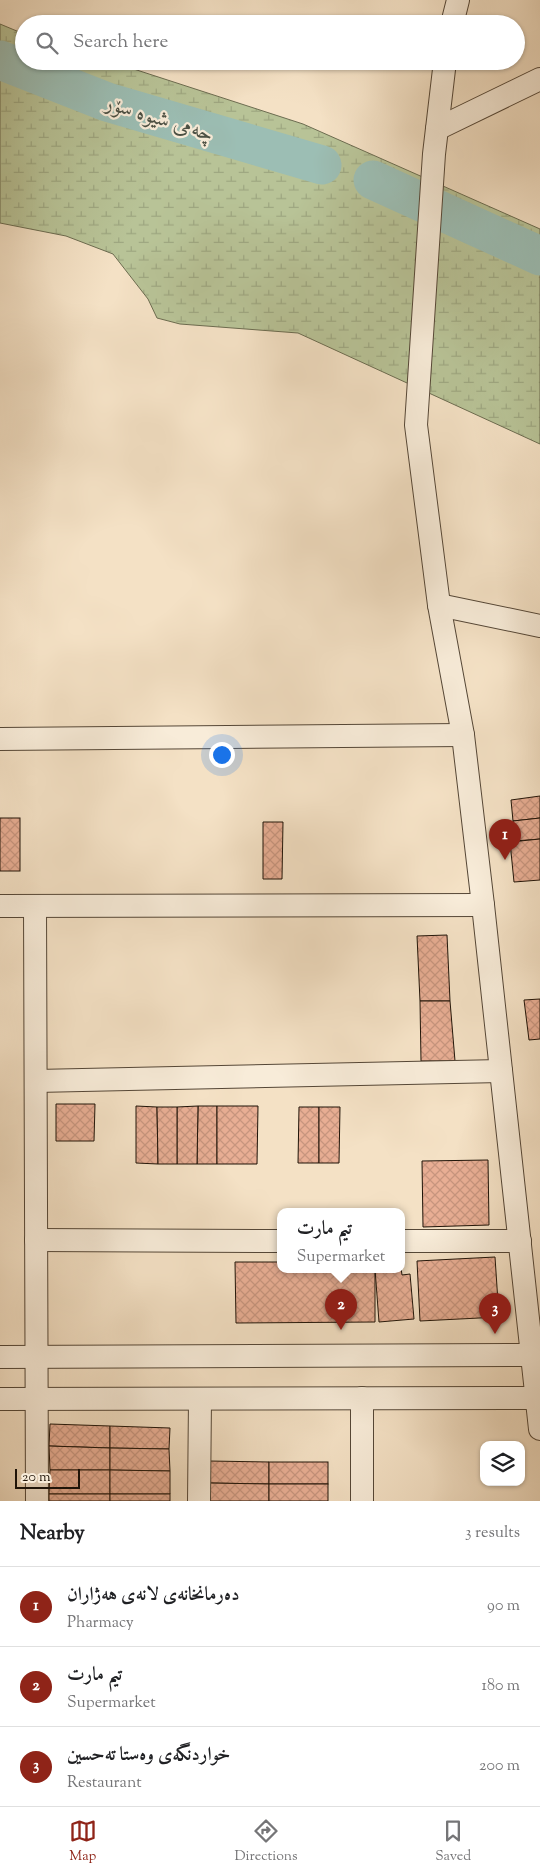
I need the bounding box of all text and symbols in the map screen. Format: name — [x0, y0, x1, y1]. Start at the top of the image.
search box — [15, 15, 525, 70]
icon: search — [33, 29, 61, 57]
text: Search here — [73, 29, 168, 56]
water label: چەمی شیوە سۆر — [99, 88, 218, 152]
your location — [209, 742, 235, 768]
pin: 1 — [489, 819, 521, 860]
popup — [277, 1208, 405, 1273]
text: تیم مارت — [297, 1216, 352, 1243]
text: Supermarket — [297, 1246, 385, 1269]
pin: 2 — [325, 1289, 357, 1330]
pin: 3 — [479, 1293, 511, 1334]
map controls — [480, 1441, 525, 1486]
button: layers — [480, 1441, 525, 1486]
scale bar — [15, 1466, 80, 1489]
text: 20 m — [22, 1468, 51, 1488]
text: Nearby — [20, 1519, 85, 1549]
text: 3 results — [465, 1522, 520, 1545]
text: دەرمانخانەی لانەی هەژاران — [67, 1582, 239, 1609]
text: 1 — [33, 1595, 39, 1618]
text: 90 m — [487, 1595, 520, 1618]
text: Pharmacy — [67, 1612, 134, 1635]
text: تیم مارت — [67, 1662, 122, 1689]
text: 2 — [32, 1675, 40, 1698]
text: 180 m — [481, 1675, 520, 1698]
text: Supermarket — [67, 1692, 156, 1715]
text: خواردنگەی وەستا تەحسین — [67, 1742, 231, 1769]
text: 3 — [33, 1755, 39, 1778]
text: 200 m — [479, 1755, 520, 1778]
text: Restaurant — [67, 1772, 142, 1795]
tab: Map — [69, 1817, 97, 1867]
tab: Directions — [234, 1817, 298, 1867]
tab: Saved — [435, 1817, 471, 1867]

